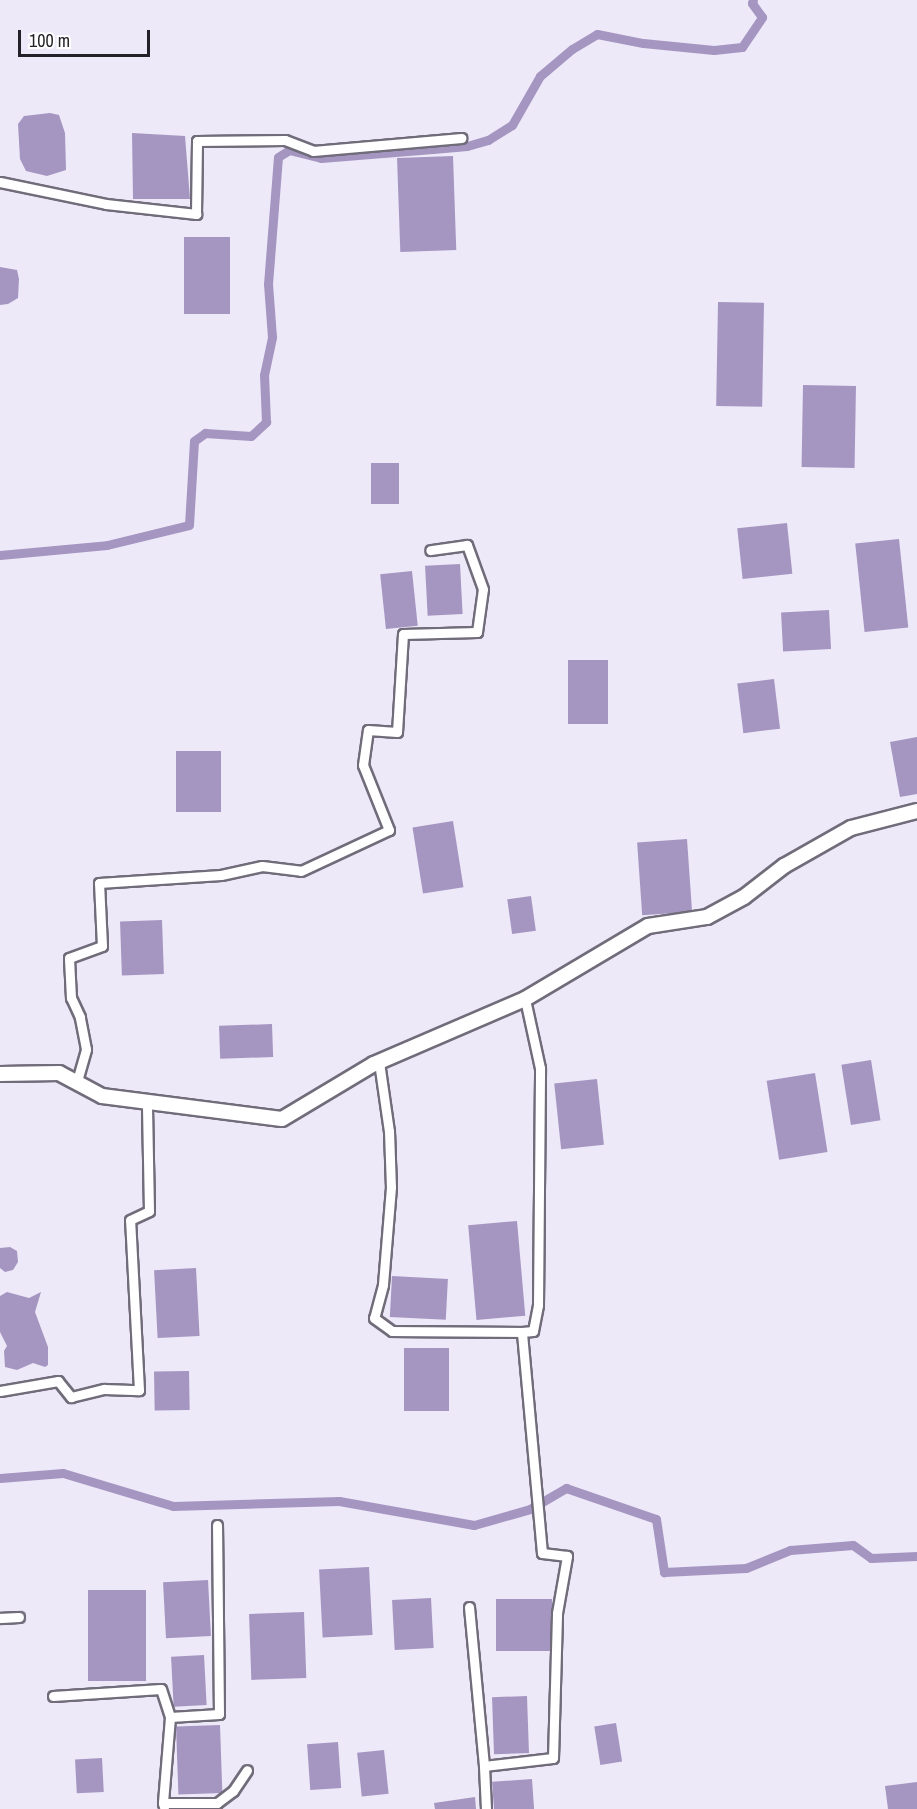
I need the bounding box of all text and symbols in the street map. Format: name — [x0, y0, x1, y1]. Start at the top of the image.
scale bar — [21, 18, 153, 56]
text: 100 m — [29, 28, 70, 53]

